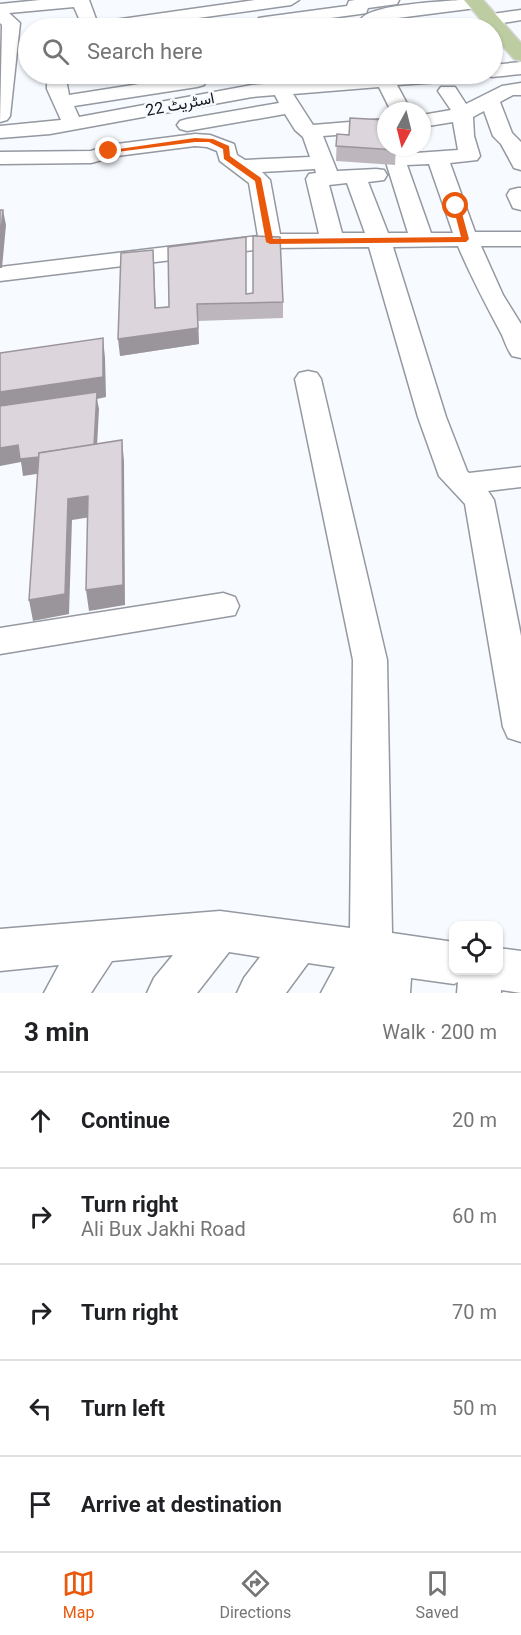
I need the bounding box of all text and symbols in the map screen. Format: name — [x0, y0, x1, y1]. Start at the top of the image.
search box — [18, 18, 503, 84]
icon: search — [39, 35, 72, 68]
text: Search here — [87, 39, 203, 64]
street label: اسٹریٹ 22 — [144, 88, 216, 121]
north arrow — [377, 102, 431, 156]
route end — [95, 137, 121, 163]
route start — [442, 192, 468, 218]
map controls — [449, 921, 503, 975]
button: locate — [449, 921, 503, 975]
text: 3 min — [24, 1017, 89, 1047]
text: Walk · 200 m — [382, 1020, 497, 1044]
icon: ahead — [24, 1104, 57, 1137]
text: Continue — [81, 1108, 170, 1133]
text: 20 m — [452, 1108, 497, 1132]
text: Turn right — [81, 1192, 178, 1217]
icon: right — [24, 1200, 57, 1233]
text: 60 m — [452, 1204, 497, 1228]
text: Ali Bux Jakhi Road — [81, 1217, 246, 1241]
icon: right — [24, 1296, 57, 1329]
text: Turn right — [81, 1300, 178, 1325]
text: 70 m — [452, 1300, 497, 1324]
icon: left — [24, 1392, 57, 1425]
text: Turn left — [81, 1396, 165, 1421]
text: 50 m — [452, 1396, 497, 1420]
icon: arrive — [24, 1488, 57, 1521]
text: Arrive at destination — [81, 1492, 282, 1517]
tab: Map — [62, 1567, 95, 1622]
tab: Directions — [219, 1567, 291, 1622]
tab: Saved — [416, 1567, 459, 1622]

